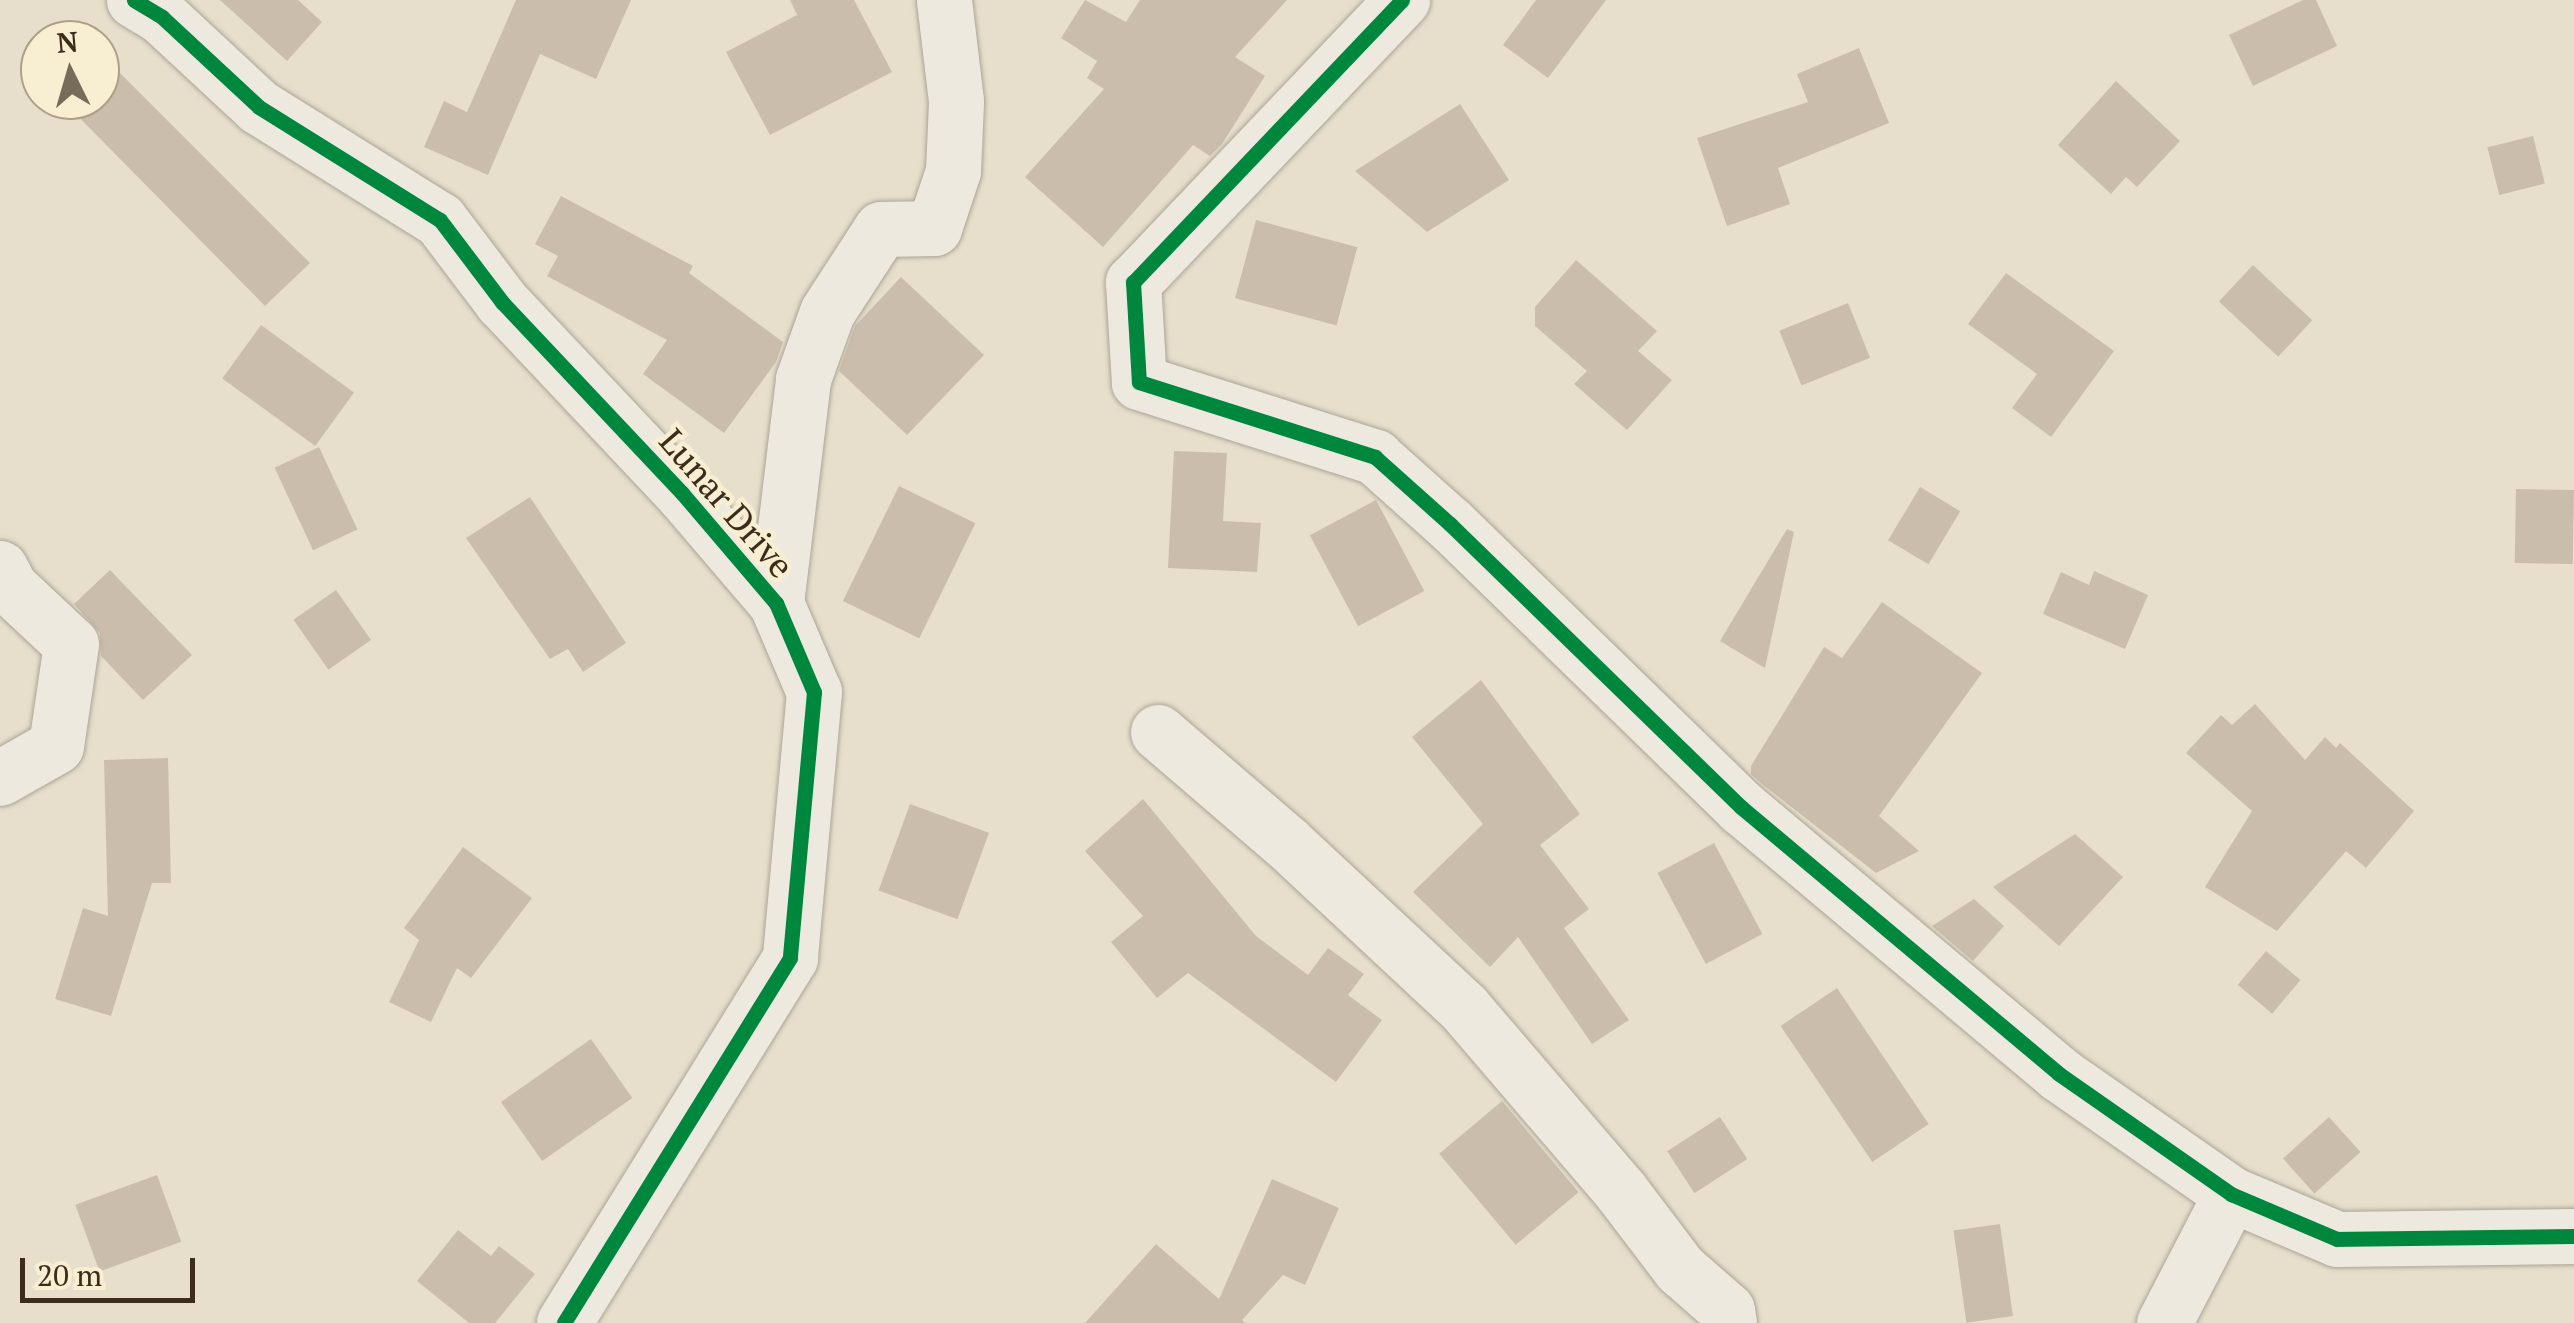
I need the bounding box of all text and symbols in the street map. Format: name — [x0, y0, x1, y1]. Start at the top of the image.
north arrow — [20, 20, 120, 120]
text: N — [55, 22, 80, 61]
street label: Lunar Drive — [651, 420, 803, 586]
scale bar — [25, 1238, 200, 1300]
text: 20 m — [37, 1255, 102, 1295]

